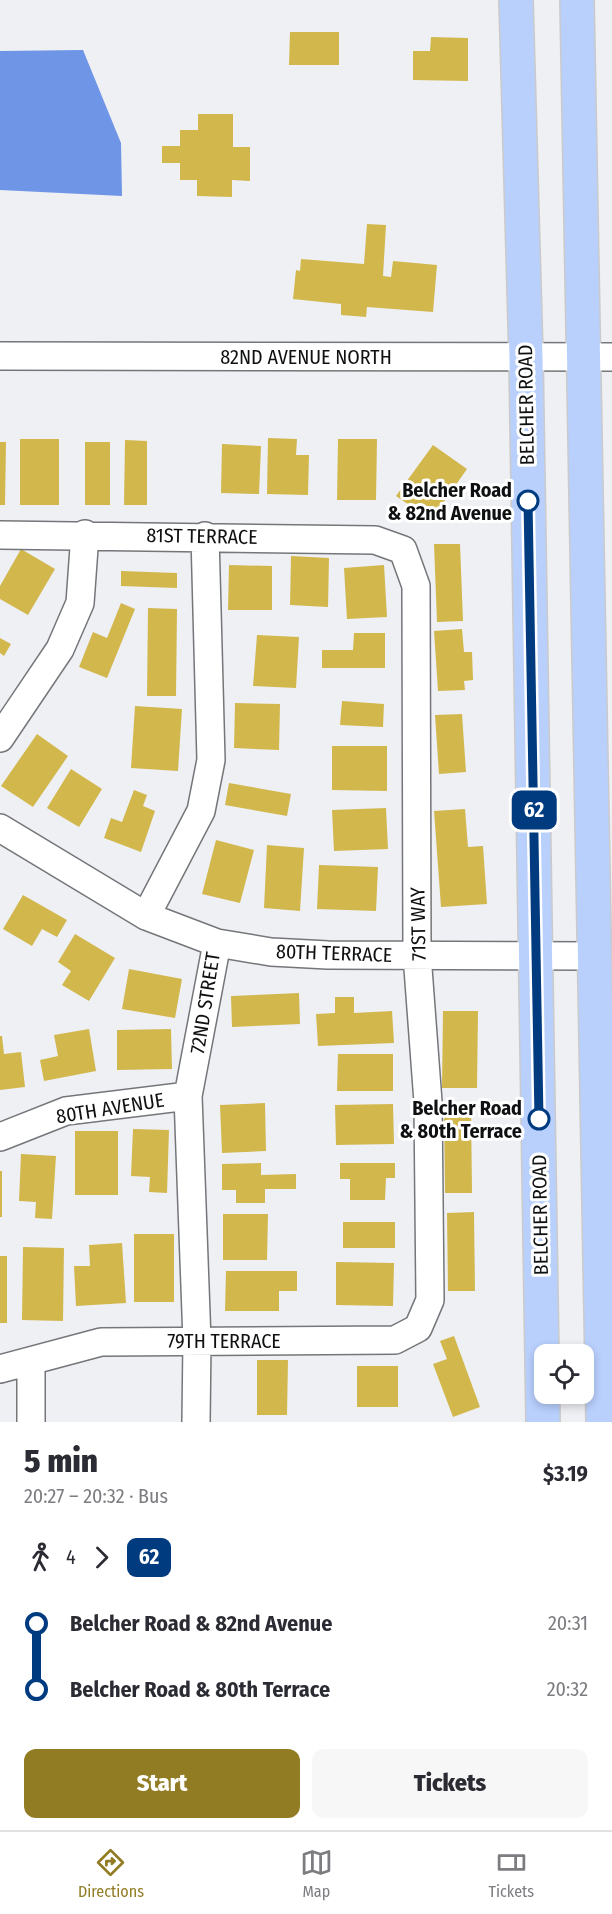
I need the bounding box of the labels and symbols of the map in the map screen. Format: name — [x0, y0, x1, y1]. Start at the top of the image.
street label: BELCHER ROAD — [513, 344, 539, 466]
street label: 82ND AVENUE NORTH — [220, 345, 392, 369]
place label: Belcher Road & 82nd Avenue — [388, 478, 512, 525]
marker: Belcher Road & 82nd Avenue — [517, 490, 539, 512]
street label: 81ST TERRACE — [146, 523, 258, 549]
line badge: 62 — [507, 790, 561, 830]
street label: 71ST WAY — [405, 887, 431, 961]
street label: 80TH TERRACE — [276, 939, 392, 967]
street label: 72ND STREET — [185, 950, 225, 1056]
street label: 80TH AVENUE — [54, 1088, 166, 1128]
place label: Belcher Road & 80th Terrace — [400, 1096, 522, 1143]
marker: Belcher Road & 80th Terrace — [528, 1108, 550, 1130]
street label: BELCHER ROAD — [527, 1154, 553, 1276]
street label: 79TH TERRACE — [167, 1329, 281, 1353]

